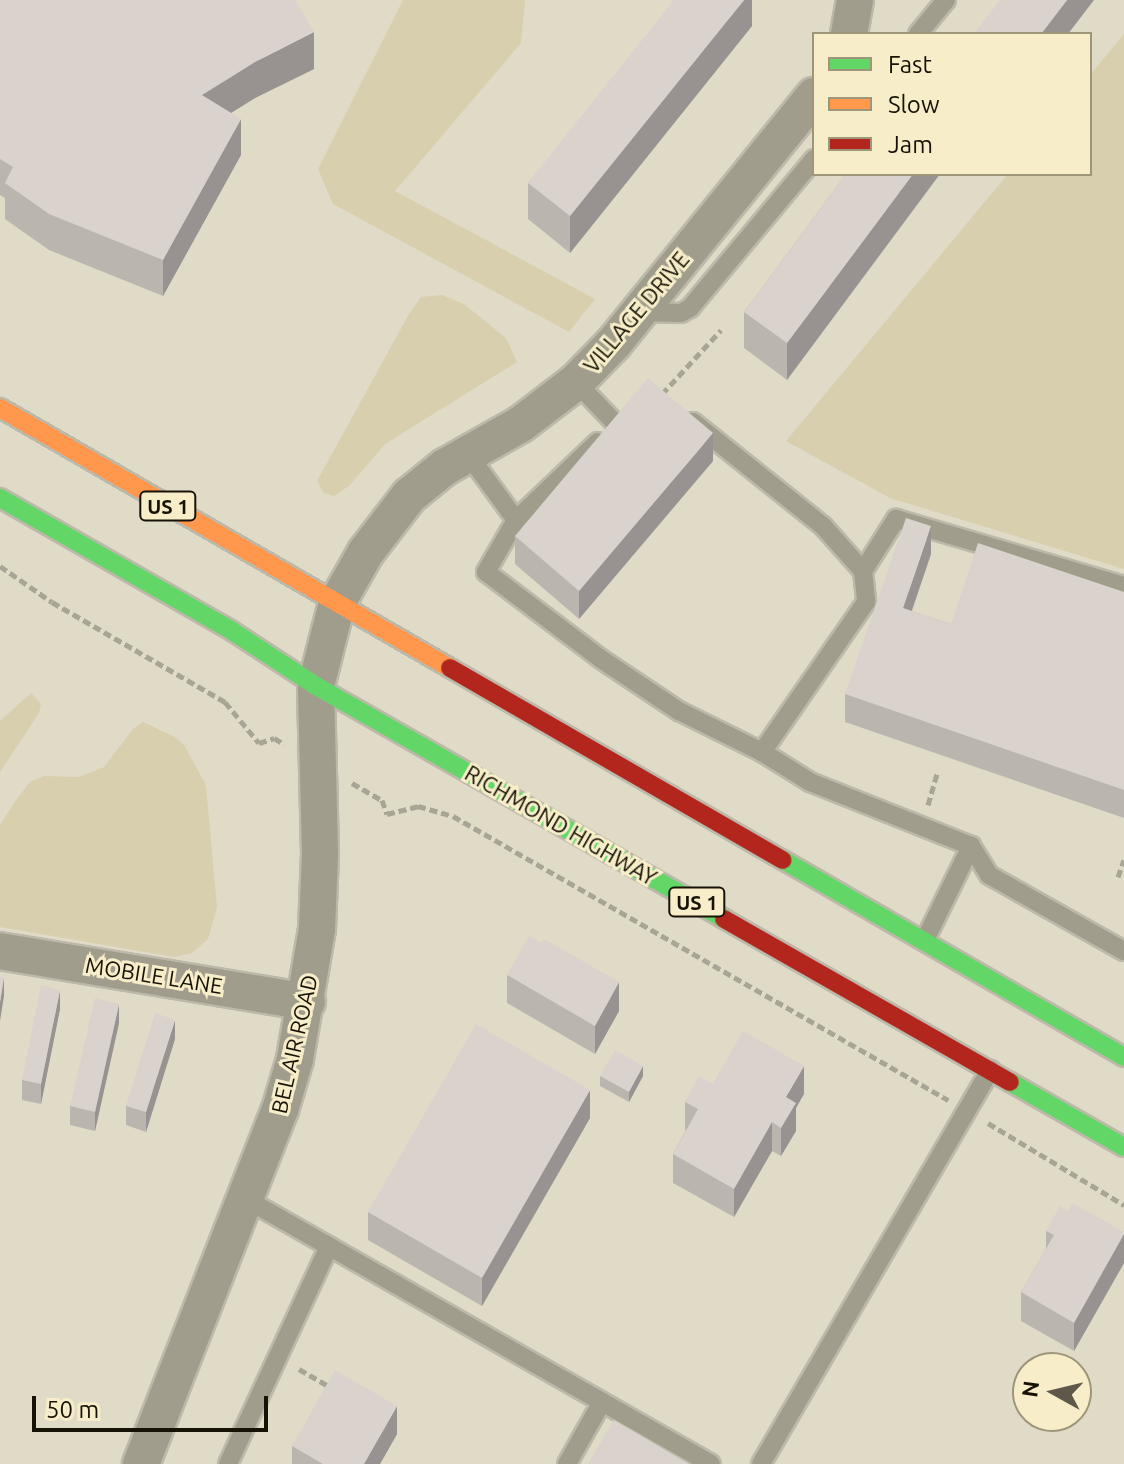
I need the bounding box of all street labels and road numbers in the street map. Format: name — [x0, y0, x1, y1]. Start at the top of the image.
street label: VILLAGE DRIVE — [578, 246, 694, 378]
road number: US 1 — [138, 490, 198, 522]
street label: RICHMOND HIGHWAY — [460, 759, 662, 891]
road number: US 1 — [667, 886, 727, 918]
street label: MOBILE LANE — [84, 951, 224, 999]
street label: BEL AIR ROAD — [265, 972, 323, 1116]

